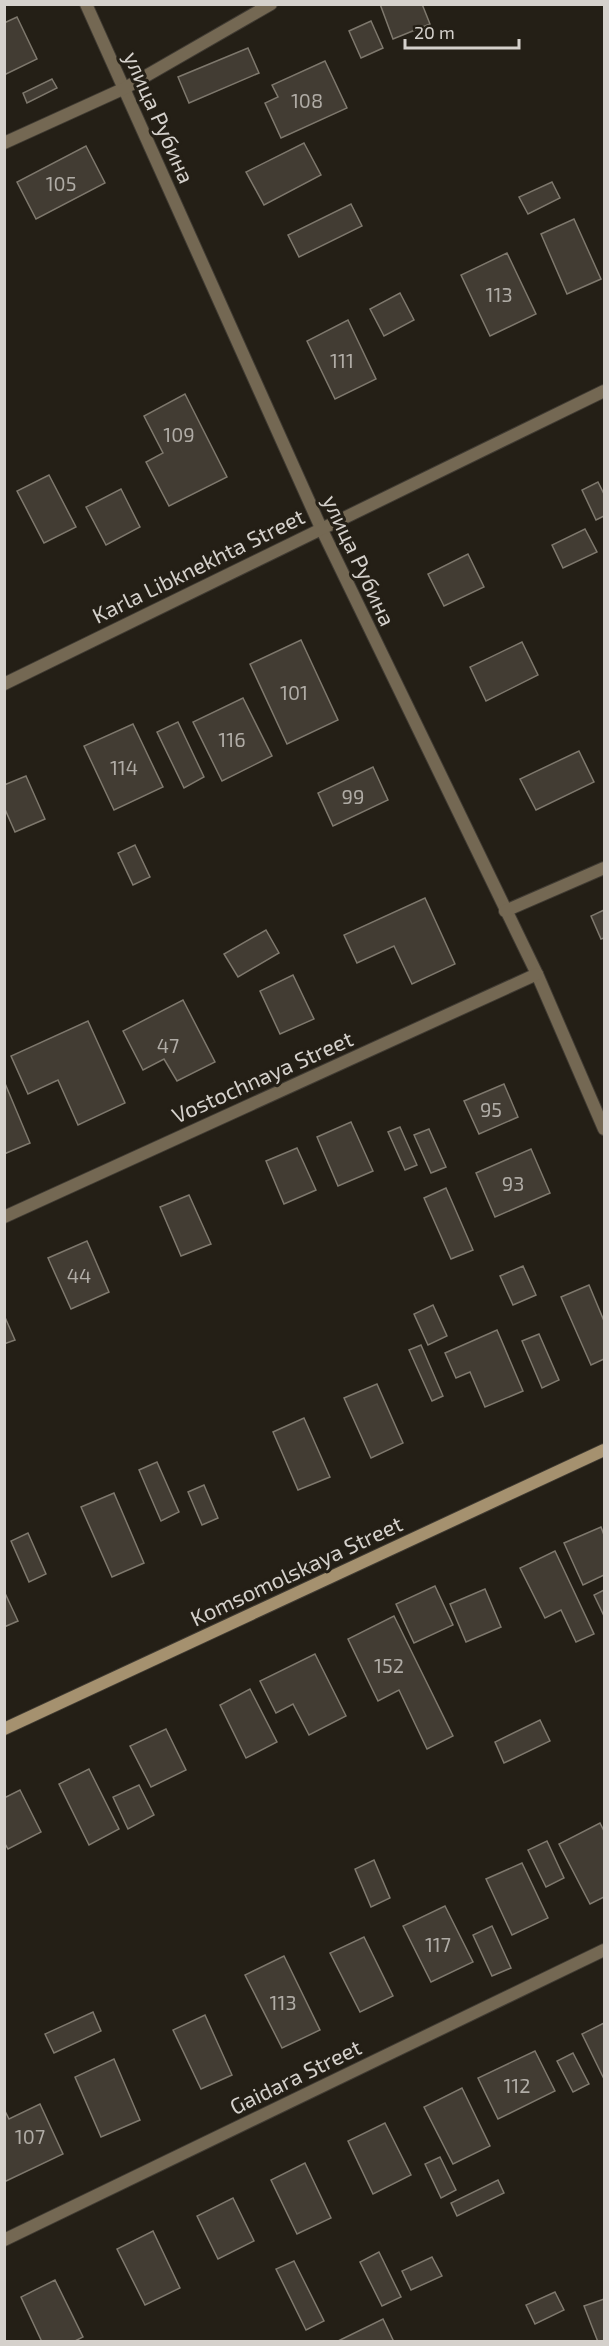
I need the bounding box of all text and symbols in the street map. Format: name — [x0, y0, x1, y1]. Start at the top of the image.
scale bar — [405, 12, 519, 50]
text: 20 m — [414, 21, 455, 43]
street label: улица Рубина — [118, 47, 201, 187]
house number: 108 — [291, 88, 323, 112]
house number: 105 — [46, 171, 76, 195]
house number: 113 — [485, 282, 513, 306]
house number: 111 — [330, 348, 354, 372]
house number: 109 — [163, 422, 195, 446]
street label: улица Рубина — [317, 490, 402, 630]
street label: Karla Libknekhta Street — [88, 502, 308, 628]
house number: 101 — [280, 680, 308, 704]
house number: 116 — [218, 727, 246, 751]
house number: 114 — [110, 755, 138, 779]
house number: 99 — [342, 784, 364, 808]
street label: Vostochnaya Street — [168, 1024, 356, 1128]
house number: 47 — [157, 1033, 179, 1057]
house number: 95 — [480, 1097, 502, 1121]
house number: 93 — [502, 1171, 524, 1195]
house number: 44 — [67, 1263, 91, 1287]
street label: Komsomolskaya Street — [186, 1509, 406, 1631]
house number: 152 — [374, 1653, 404, 1677]
house number: 117 — [425, 1932, 451, 1956]
house number: 113 — [269, 1990, 297, 2014]
street label: Gaidara Street — [225, 2033, 365, 2119]
house number: 112 — [503, 2073, 531, 2097]
house number: 107 — [15, 2124, 45, 2148]

